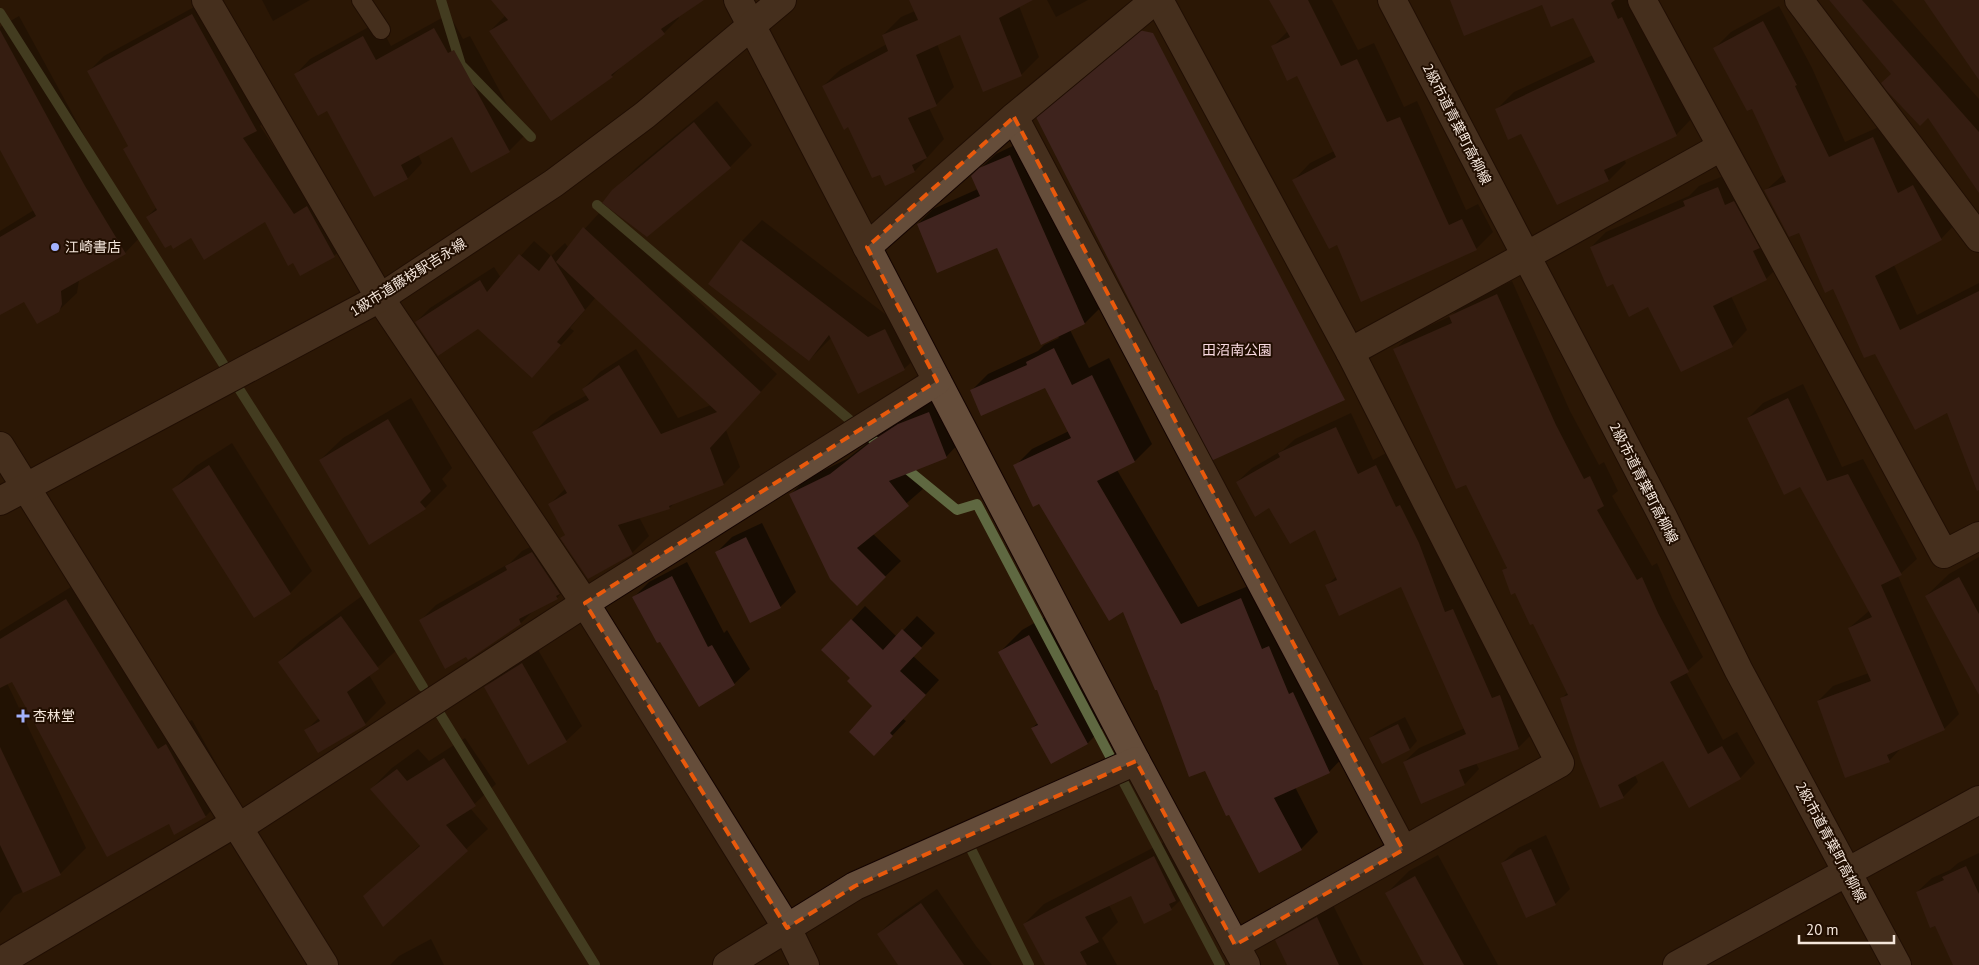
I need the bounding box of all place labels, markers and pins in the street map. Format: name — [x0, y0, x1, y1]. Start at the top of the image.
place label: 江崎書店 — [65, 238, 121, 256]
marker: 江崎書店 — [49, 241, 61, 253]
place label: 杏林堂 — [33, 707, 75, 725]
marker: 杏林堂 — [17, 710, 29, 722]

